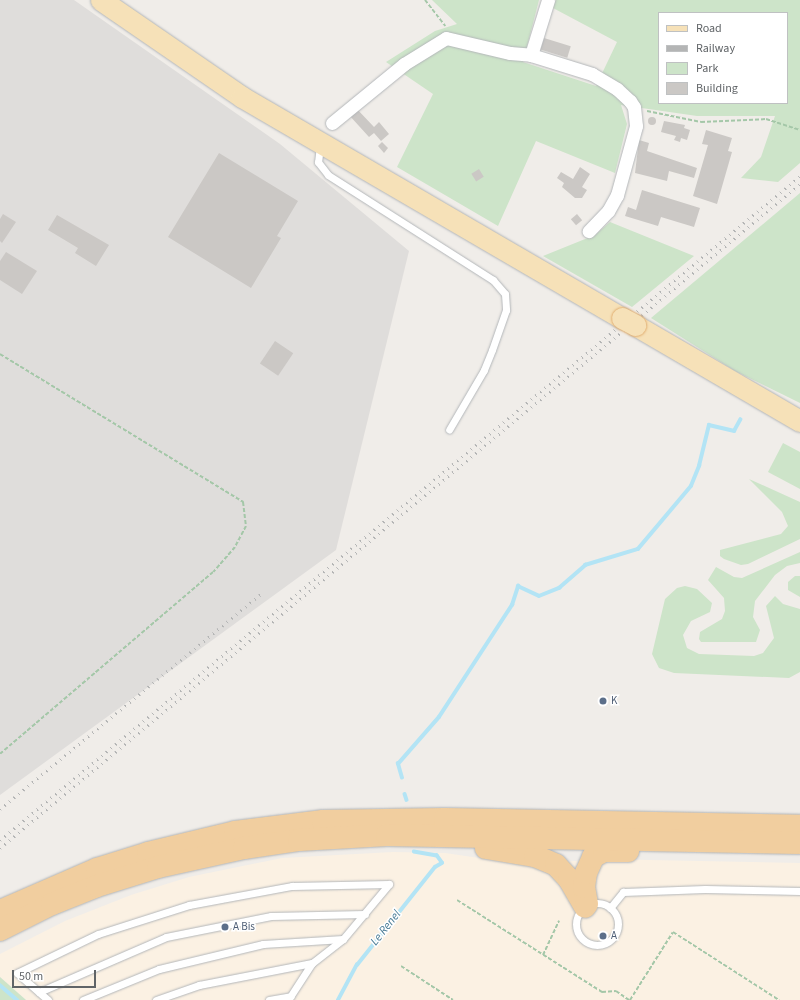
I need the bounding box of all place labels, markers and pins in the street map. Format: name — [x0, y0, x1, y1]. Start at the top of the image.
place label: K — [611, 694, 617, 708]
marker: K — [598, 696, 608, 706]
place label: A Bis — [233, 920, 255, 934]
marker: A Bis — [220, 922, 230, 932]
place label: A — [611, 929, 617, 943]
marker: A — [598, 931, 608, 941]

